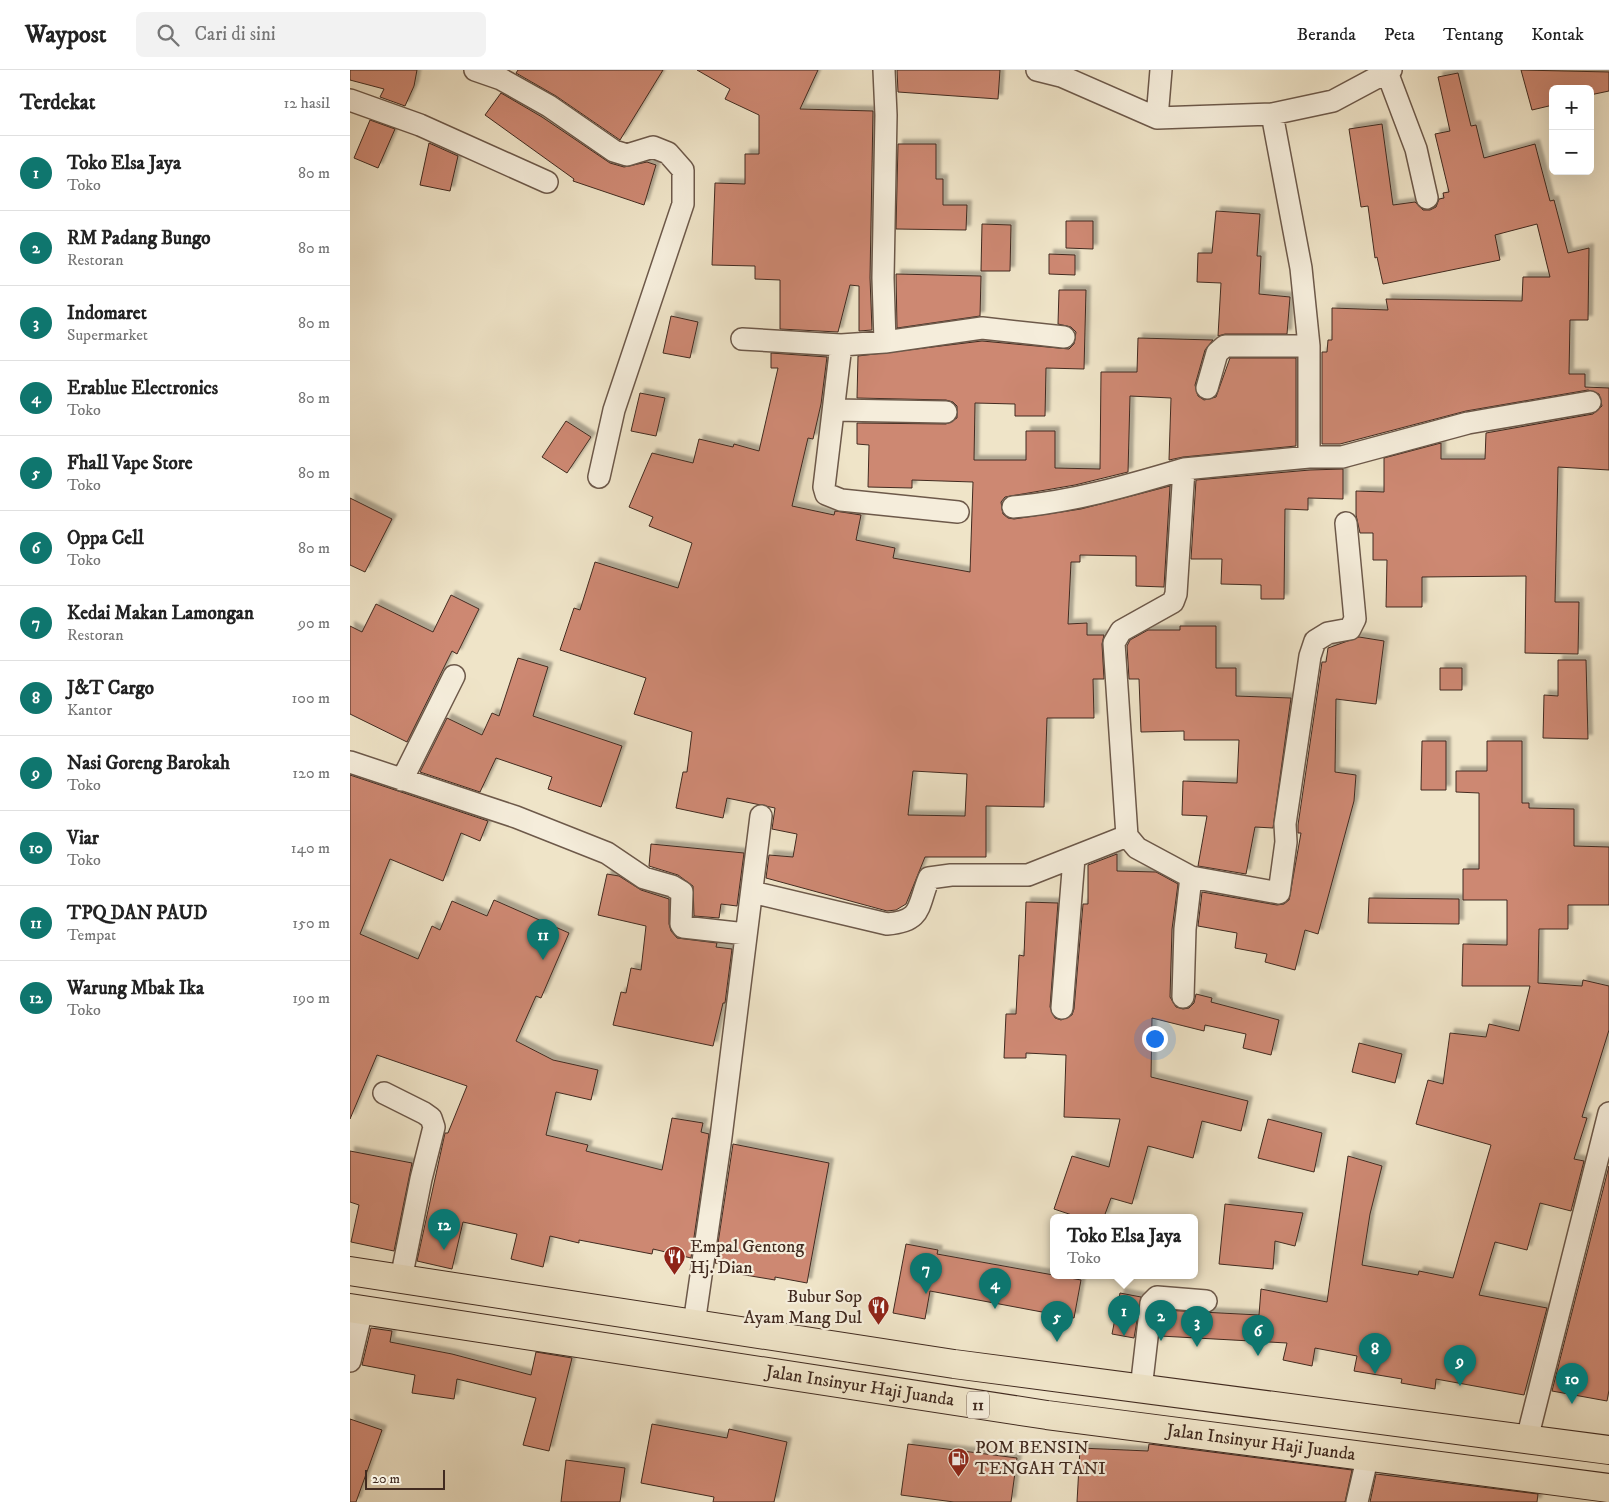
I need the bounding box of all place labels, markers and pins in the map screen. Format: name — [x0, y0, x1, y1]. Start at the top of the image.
pin: 11 — [527, 919, 559, 960]
pin: 12 — [428, 1209, 460, 1250]
place label: Empal Gentong Hj. Dian — [690, 1236, 804, 1279]
restaurant icon: Empal Gentong Hj. Dian — [662, 1245, 686, 1276]
pin: 7 — [910, 1253, 942, 1294]
pin: 4 — [979, 1268, 1011, 1309]
place label: Bubur Sop Ayam Mang Dul — [744, 1286, 863, 1329]
restaurant icon: Bubur Sop Ayam Mang Dul — [866, 1295, 890, 1326]
pin: 1 — [1108, 1295, 1140, 1336]
pin: 2 — [1145, 1300, 1177, 1341]
pin: 5 — [1041, 1301, 1073, 1342]
pin: 3 — [1181, 1306, 1213, 1347]
pin: 6 — [1242, 1315, 1274, 1356]
pin: 8 — [1359, 1333, 1391, 1374]
pin: 9 — [1444, 1345, 1476, 1386]
pin: 10 — [1556, 1363, 1588, 1404]
place label: POM BENSIN TENGAH TANI — [975, 1437, 1106, 1480]
fuel station icon: POM BENSIN TENGAH TANI — [947, 1446, 971, 1477]

